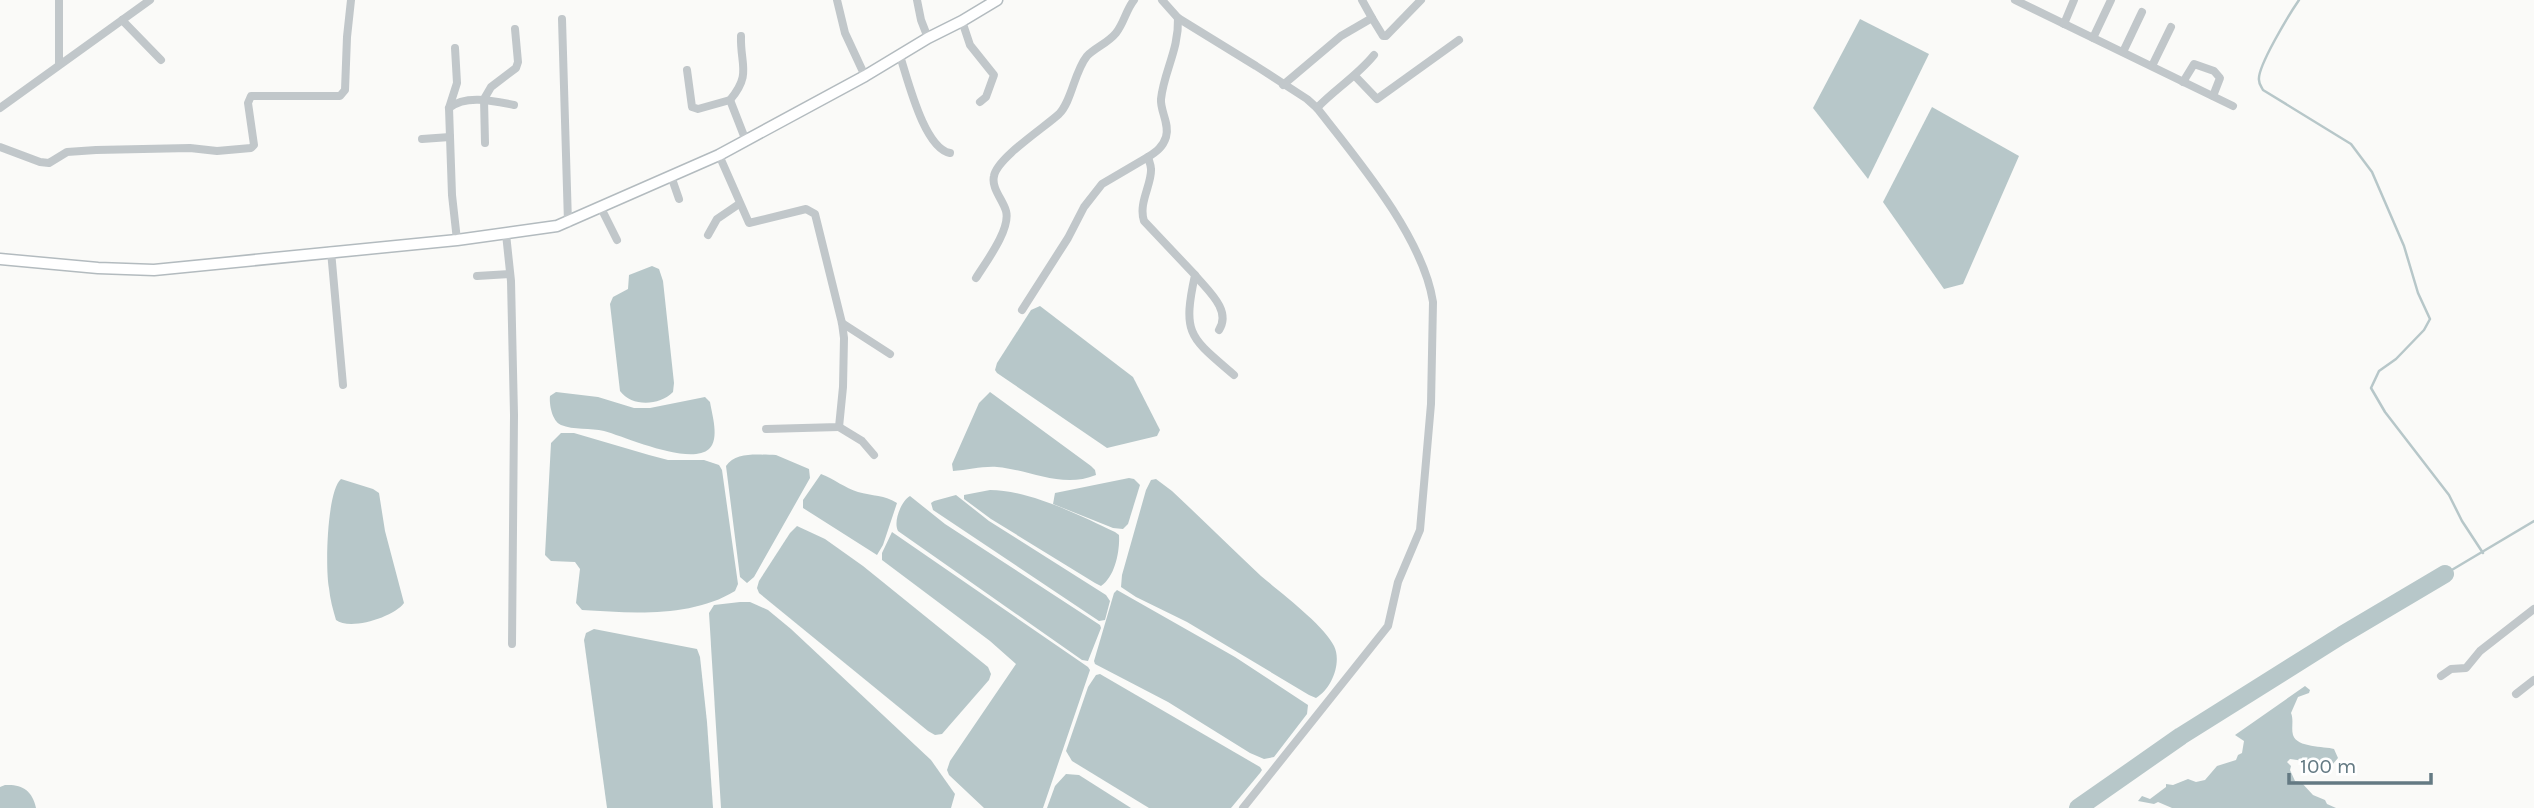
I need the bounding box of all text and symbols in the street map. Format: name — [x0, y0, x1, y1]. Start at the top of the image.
scale bar — [2289, 742, 2431, 786]
text: 100 m — [2300, 754, 2357, 778]

